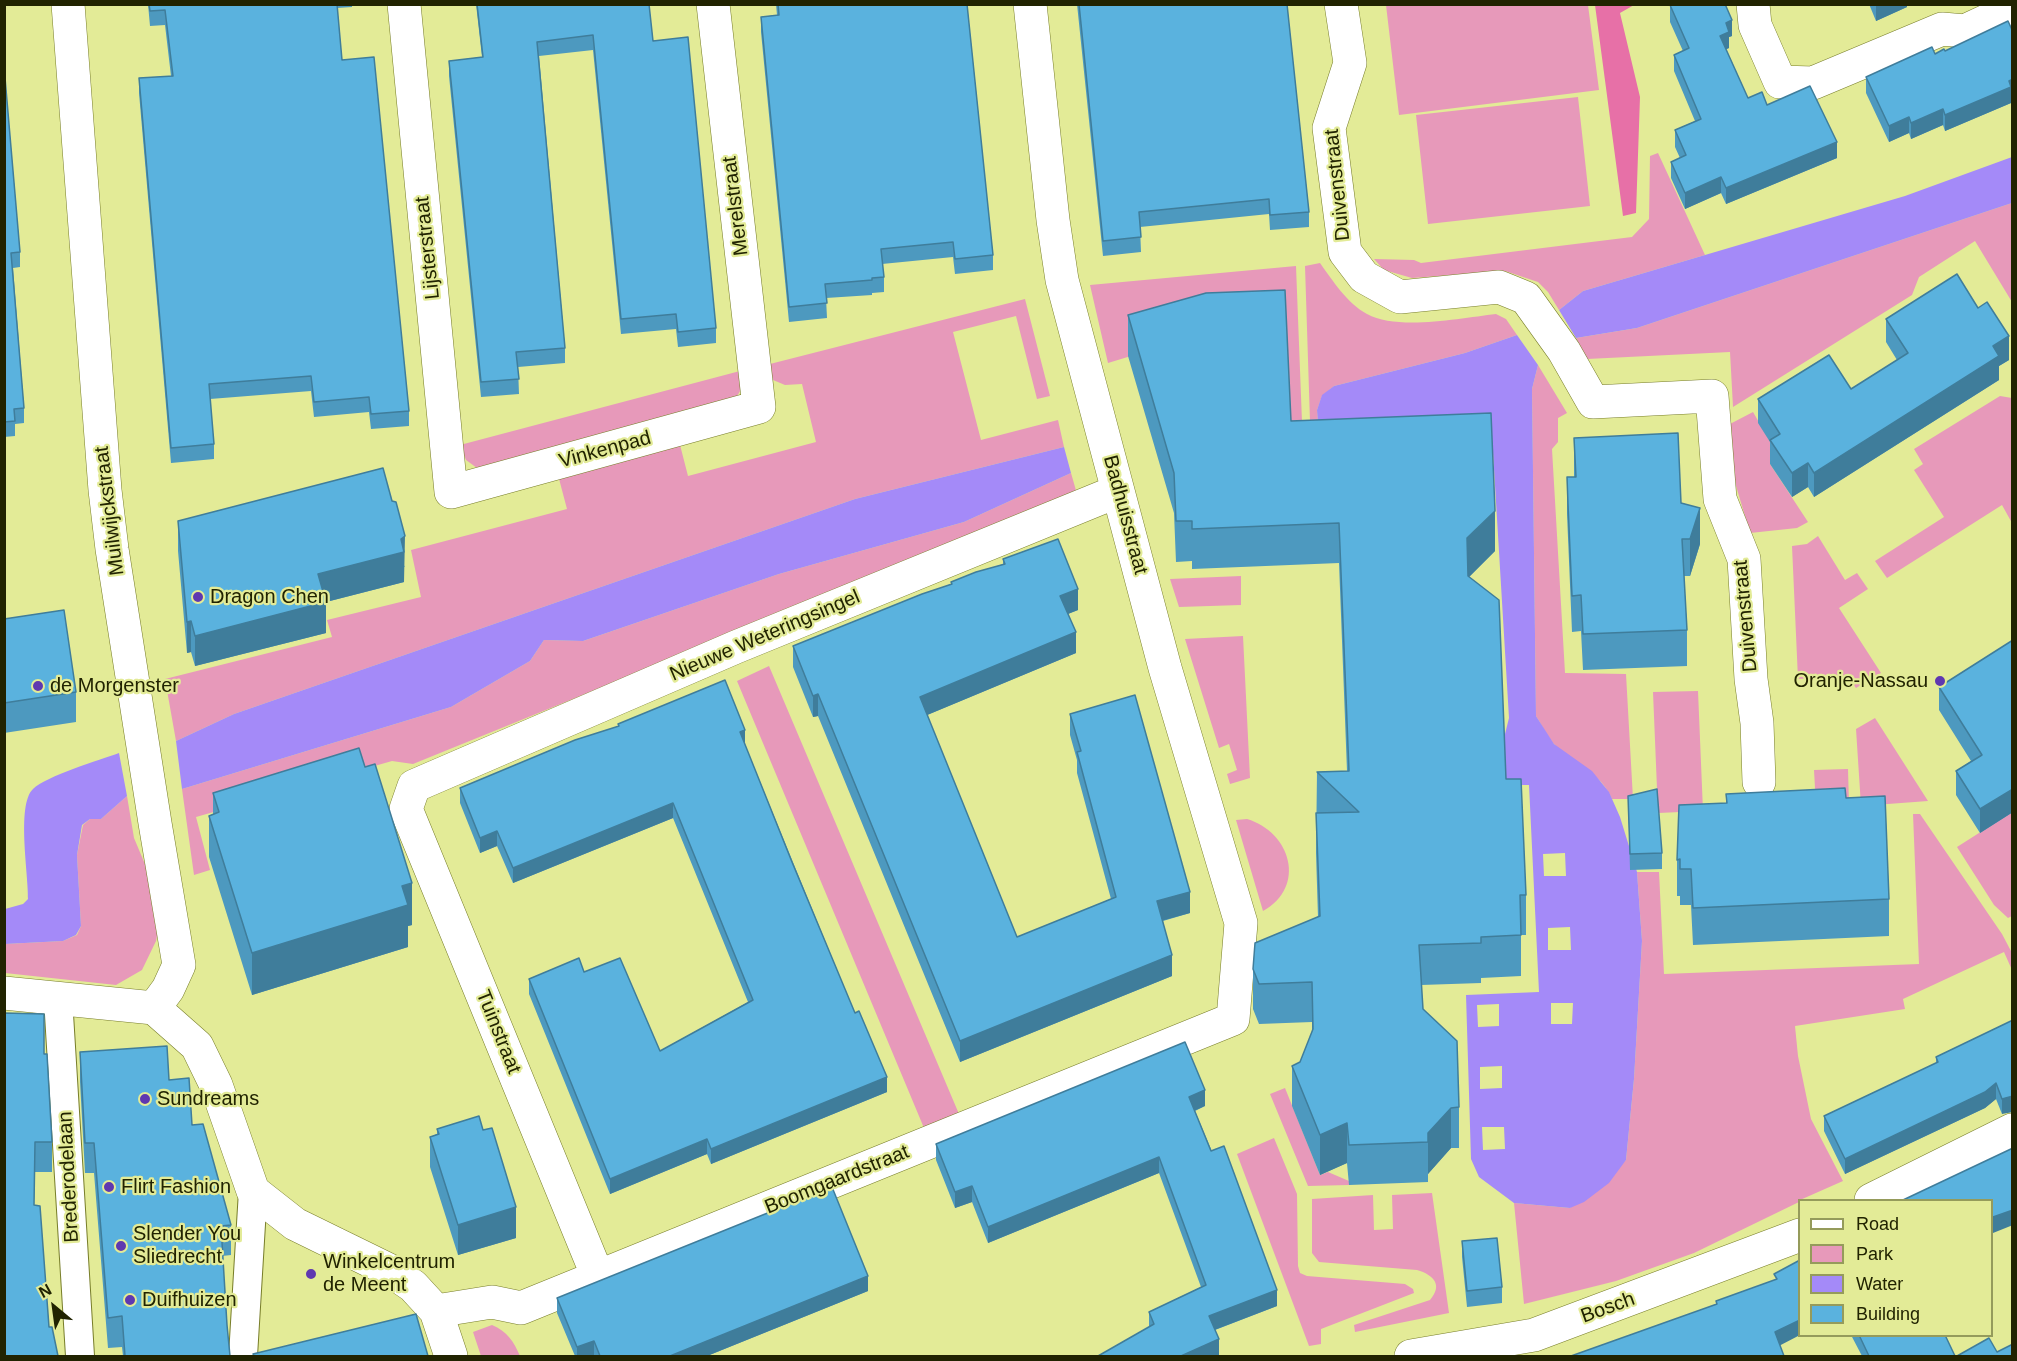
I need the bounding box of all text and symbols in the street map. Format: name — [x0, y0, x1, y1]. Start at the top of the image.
street label: Duivenstraat — [1320, 128, 1356, 242]
street label: Merelstraat — [718, 155, 754, 257]
street label: Lijsterstraat — [411, 195, 445, 301]
street label: Vinkenpad — [556, 426, 654, 474]
street label: Muilwijckstraat — [90, 445, 130, 577]
street label: Badhuisstraat — [1098, 453, 1152, 577]
street label: Duivenstraat — [1729, 559, 1763, 673]
place label: Dragon Chen — [210, 585, 329, 609]
street label: Nieuwe Weteringsingel — [666, 585, 864, 687]
marker: Dragon Chen — [191, 590, 205, 604]
place label: Oranje-Nassau — [1793, 669, 1928, 693]
place label: de Morgenster — [50, 674, 179, 698]
marker: Oranje-Nassau — [1933, 674, 1947, 688]
marker: de Morgenster — [31, 679, 45, 693]
street label: Tuinstraat — [470, 987, 526, 1077]
place label: Sundreams — [157, 1087, 259, 1111]
marker: Sundreams — [138, 1092, 152, 1106]
street label: Brederodelaan — [54, 1111, 84, 1243]
street label: Boomgaardstraat — [761, 1140, 913, 1220]
place label: Flirt Fashion — [121, 1175, 231, 1199]
marker: Flirt Fashion — [102, 1180, 116, 1194]
legend — [1798, 1199, 1993, 1337]
text: Road — [1856, 1214, 1899, 1234]
place label: Slender You Sliedrecht — [133, 1222, 241, 1269]
marker: Slender You Sliedrecht — [114, 1239, 128, 1253]
text: Park — [1856, 1244, 1893, 1264]
place label: Winkelcentrum de Meent — [323, 1250, 455, 1297]
marker: Winkelcentrum de Meent — [304, 1267, 318, 1281]
text: Water — [1856, 1274, 1903, 1294]
north arrow — [24, 1277, 84, 1337]
text: N — [36, 1281, 54, 1301]
street label: Bosch — [1578, 1287, 1638, 1329]
place label: Duifhuizen — [142, 1288, 237, 1312]
marker: Duifhuizen — [123, 1293, 137, 1307]
text: Building — [1856, 1304, 1920, 1324]

